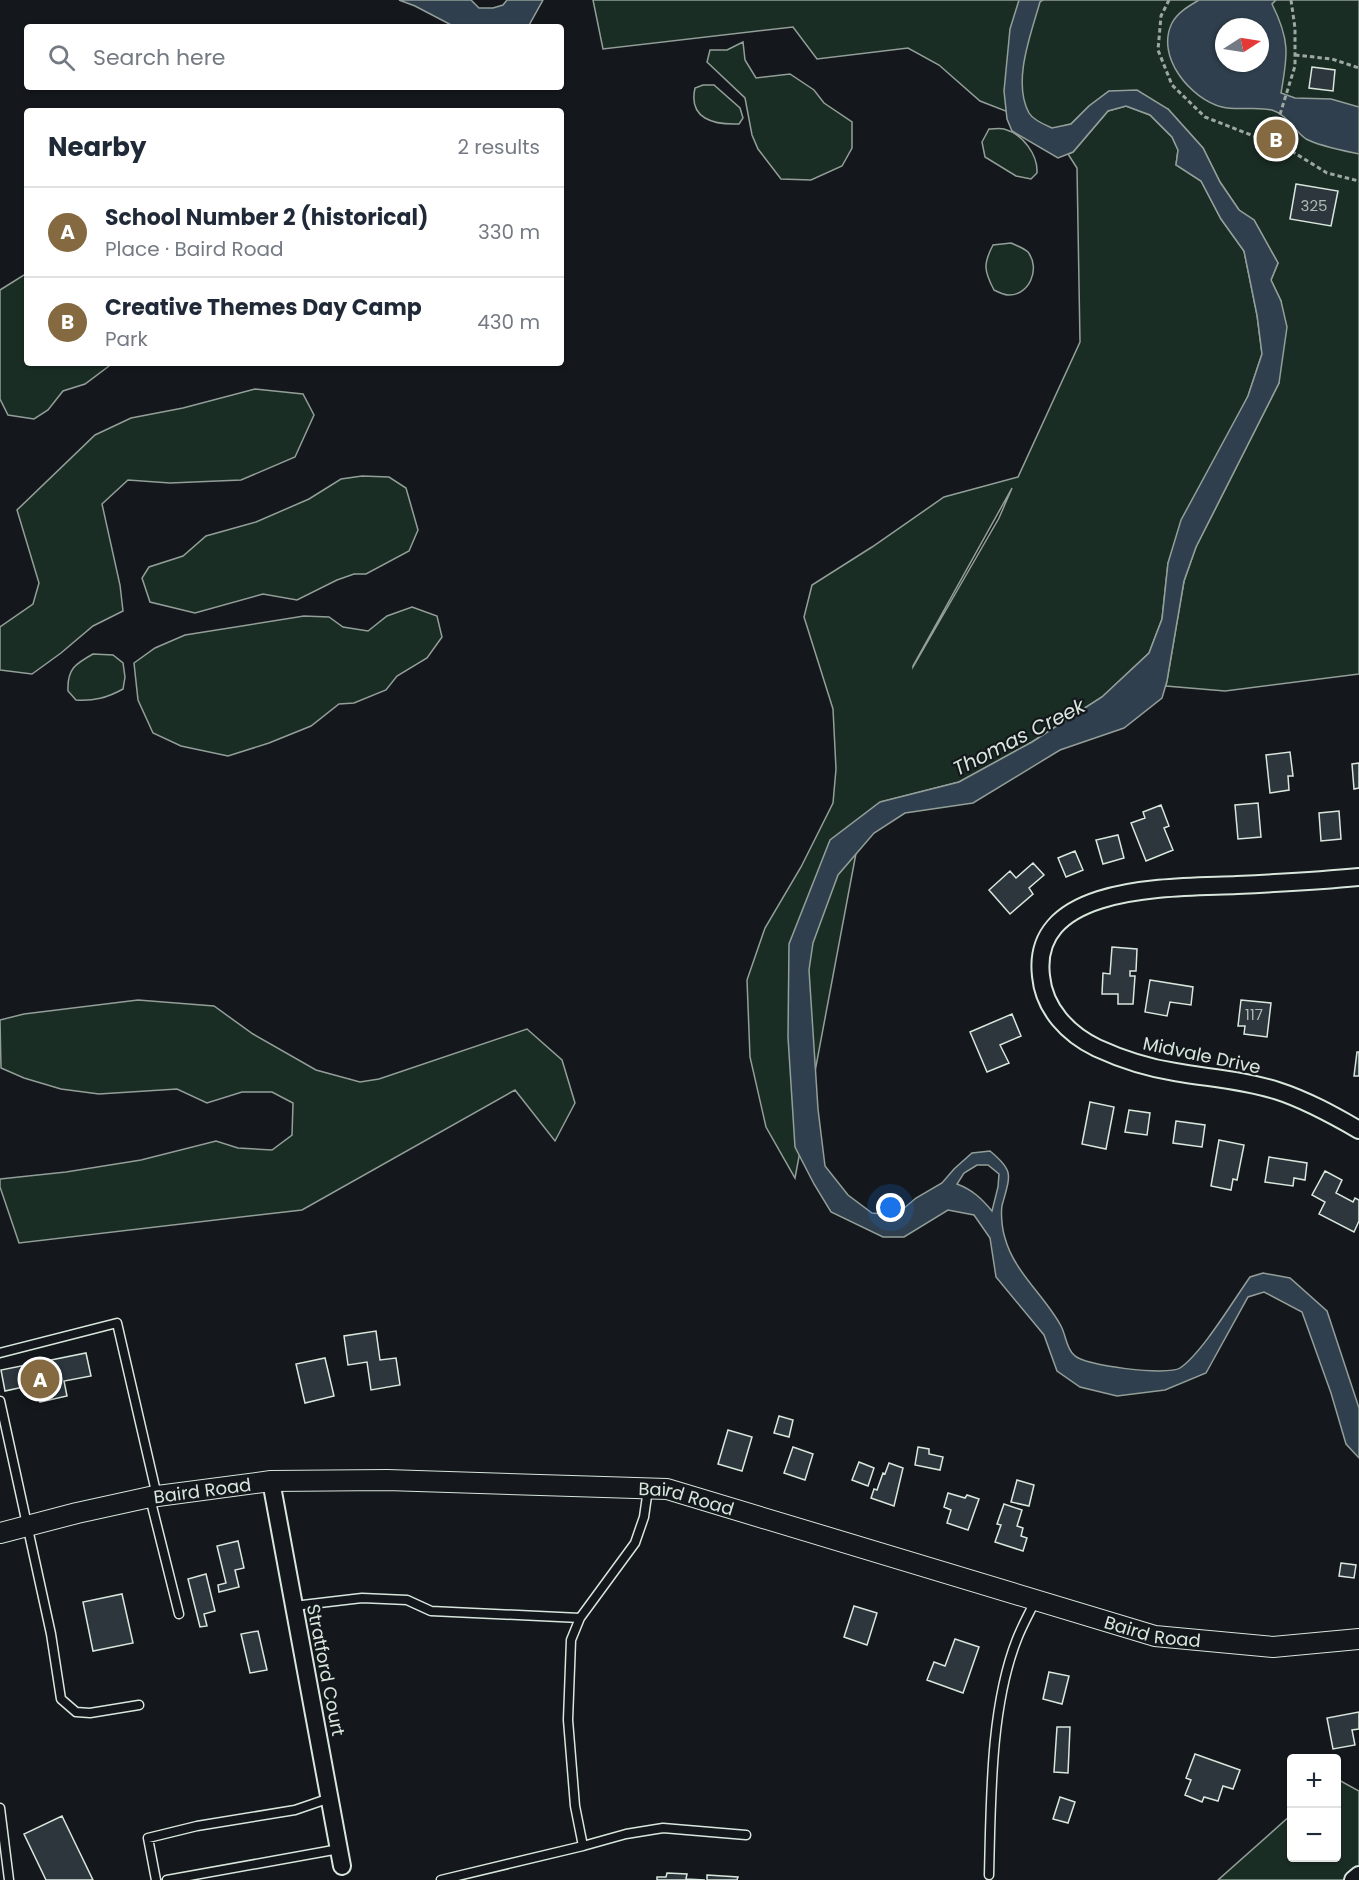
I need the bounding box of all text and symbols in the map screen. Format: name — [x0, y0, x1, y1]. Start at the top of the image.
north arrow — [1215, 18, 1269, 72]
search box — [24, 24, 564, 90]
icon: search — [45, 41, 78, 74]
text: Search here — [93, 42, 226, 73]
pin: B — [1256, 116, 1296, 162]
text: Nearby — [48, 129, 146, 165]
text: 2 results — [457, 133, 540, 161]
house number: 325 — [1301, 195, 1327, 216]
text: School Number 2 (historical) — [105, 202, 429, 233]
text: A — [60, 218, 75, 246]
text: 330 m — [478, 218, 540, 246]
text: Place · Baird Road — [105, 235, 284, 263]
text: Creative Themes Day Camp — [105, 292, 422, 323]
text: B — [61, 308, 74, 336]
text: 430 m — [477, 308, 540, 336]
text: Park — [105, 325, 148, 353]
water label: Thomas Creek — [948, 691, 1091, 782]
house number: 117 — [1245, 1004, 1263, 1025]
street label: Midvale Drive — [1141, 1030, 1263, 1080]
your location — [876, 1193, 905, 1222]
pin: A — [20, 1356, 60, 1402]
street label: Baird Road — [152, 1471, 253, 1509]
street label: Baird Road — [638, 1476, 737, 1521]
street label: Stratford Court — [301, 1602, 351, 1738]
street label: Baird Road — [1101, 1609, 1202, 1653]
map controls — [1287, 1754, 1341, 1862]
button: + — [1287, 1754, 1341, 1808]
button: − — [1287, 1808, 1341, 1862]

